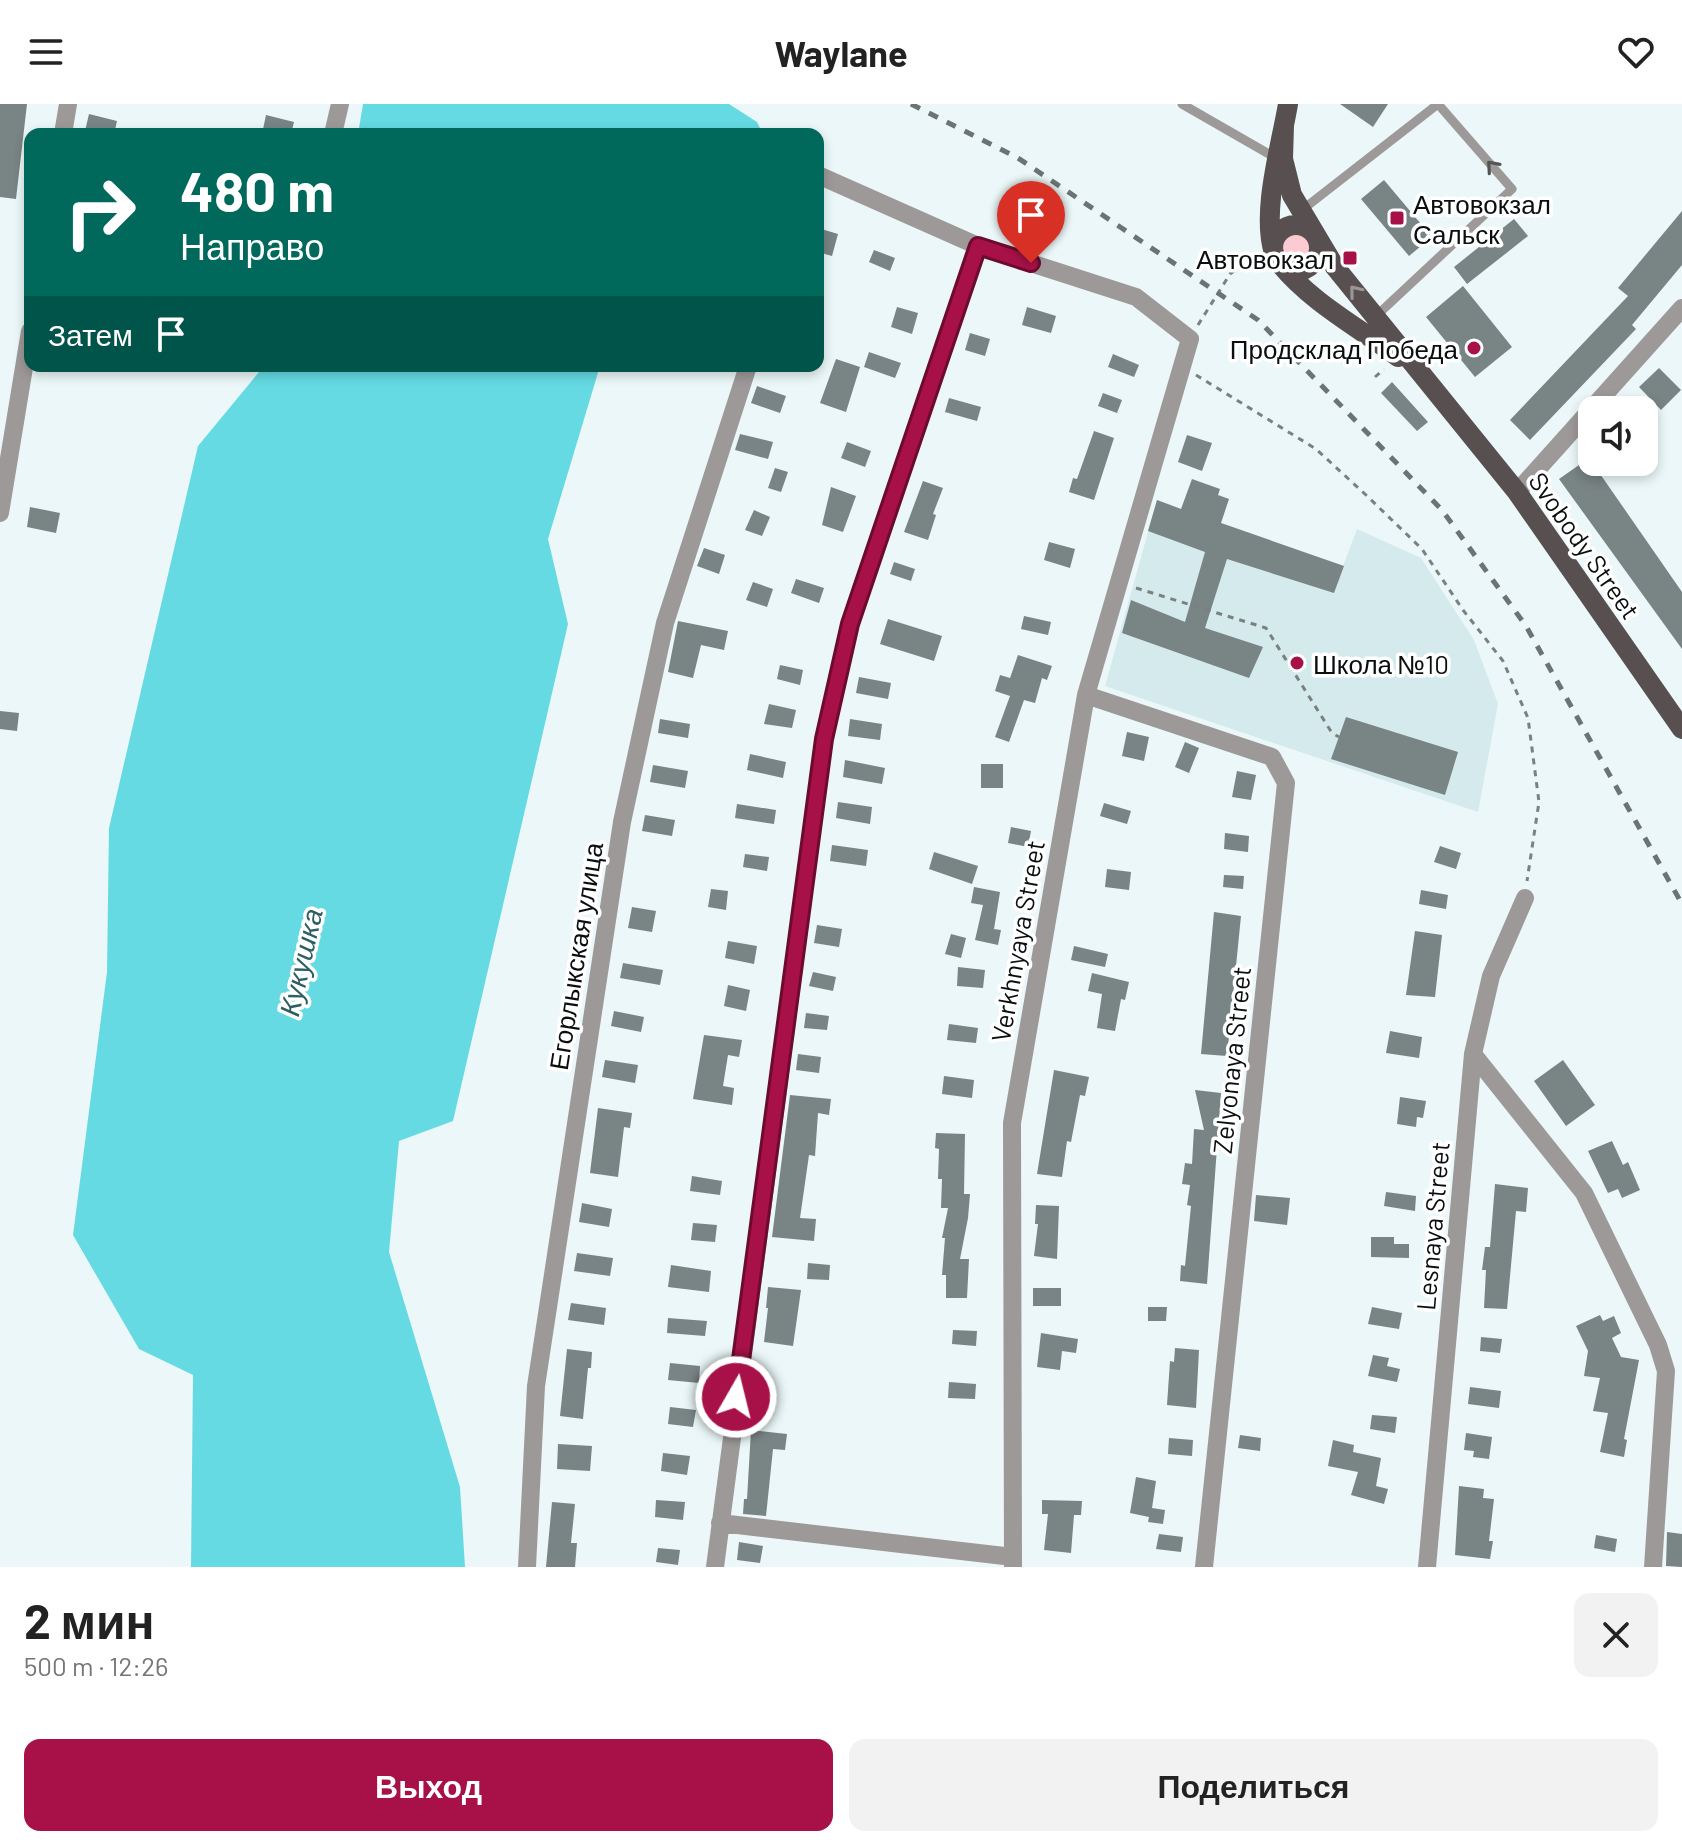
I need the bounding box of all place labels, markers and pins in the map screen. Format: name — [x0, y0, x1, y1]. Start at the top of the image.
pin — [997, 181, 1065, 263]
place label: Автовокзал Сальск — [1413, 188, 1551, 249]
marker: Автовокзал Сальск — [1388, 209, 1406, 227]
place label: Автовокзал — [1196, 243, 1334, 274]
marker: Автовокзал — [1341, 249, 1359, 267]
place label: Продсклад Победа — [1230, 333, 1459, 364]
marker: Продсклад Победа — [1465, 339, 1483, 357]
place label: Школа №10 — [1313, 648, 1449, 679]
marker: Школа №10 — [1288, 654, 1306, 672]

